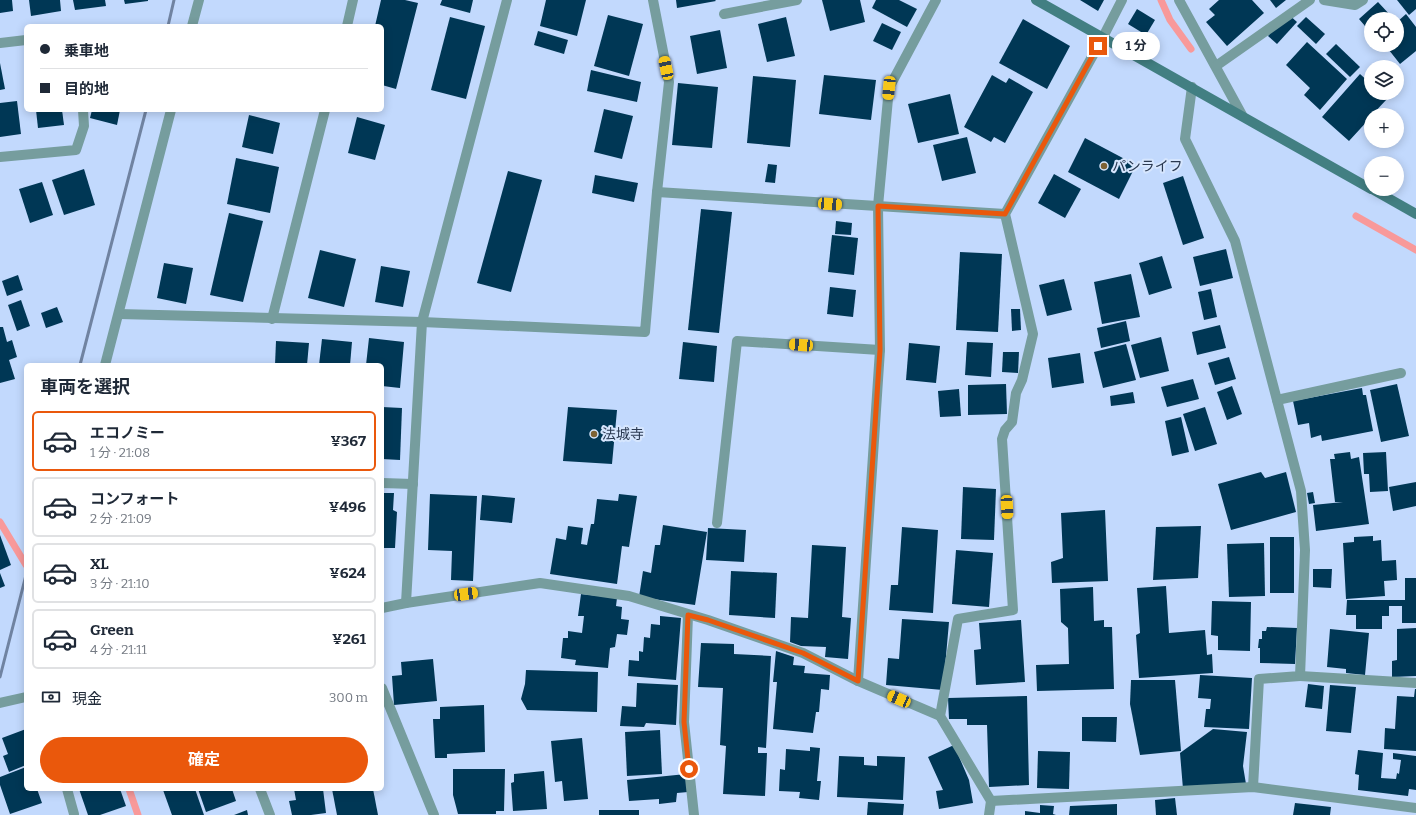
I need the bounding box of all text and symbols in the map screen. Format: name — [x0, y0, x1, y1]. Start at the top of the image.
map controls — [1364, 12, 1404, 196]
button: locate — [1364, 12, 1404, 52]
callout: 1 分 — [1112, 32, 1160, 60]
route end — [1089, 37, 1107, 55]
text: 1 分 — [1126, 38, 1146, 53]
text: 乗車地 — [64, 42, 109, 60]
car — [658, 55, 674, 81]
button: layers — [1364, 60, 1404, 100]
car — [882, 75, 896, 101]
text: 目的地 — [64, 80, 109, 98]
button: + — [1364, 108, 1404, 148]
button: − — [1364, 156, 1404, 196]
place label: パンライフ — [1112, 158, 1183, 175]
marker: パンライフ — [1099, 161, 1109, 171]
car — [818, 197, 842, 211]
car — [789, 338, 813, 352]
text: 車両を選択 — [40, 376, 130, 398]
icon: car — [42, 423, 78, 459]
text: エコノミー — [90, 424, 165, 442]
place label: 法城寺 — [602, 426, 644, 443]
marker: 法城寺 — [589, 429, 599, 439]
text: ¥367 — [331, 432, 366, 450]
text: 1 分 · 21:08 — [90, 445, 150, 460]
icon: car — [42, 489, 78, 525]
text: コンフォート — [90, 490, 180, 508]
car — [1000, 495, 1014, 519]
text: ¥496 — [329, 498, 366, 516]
text: 2 分 · 21:09 — [90, 511, 152, 526]
icon: car — [42, 555, 78, 591]
text: XL — [90, 555, 109, 573]
text: ¥624 — [329, 564, 366, 582]
text: 3 分 · 21:10 — [90, 576, 150, 591]
car — [453, 586, 479, 602]
icon: car — [42, 621, 78, 657]
text: Green — [90, 621, 134, 639]
text: ¥261 — [332, 630, 366, 648]
text: 4 分 · 21:11 — [90, 642, 147, 657]
icon: cash — [40, 686, 62, 708]
car — [886, 689, 912, 709]
text: 現金 — [72, 690, 102, 708]
text: 300 m — [329, 690, 368, 705]
button: 確定 — [40, 737, 368, 783]
route start — [680, 760, 698, 778]

